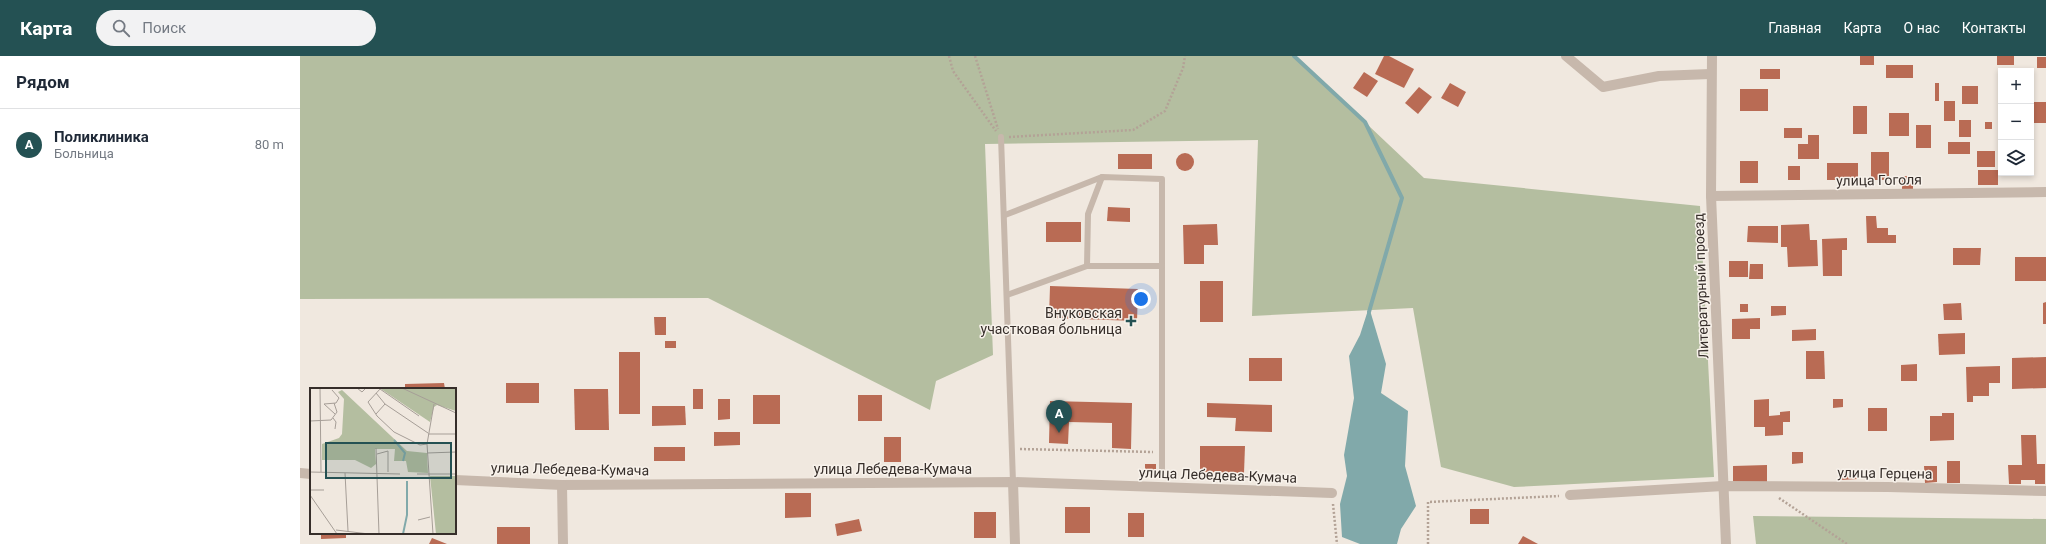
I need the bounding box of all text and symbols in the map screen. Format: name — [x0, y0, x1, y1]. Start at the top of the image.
search box — [96, 10, 376, 46]
text: Карта — [20, 17, 72, 40]
icon: search — [110, 17, 132, 39]
text: Поиск — [142, 19, 186, 37]
text: Главная — [1768, 20, 1821, 36]
text: Карта — [1843, 20, 1882, 36]
text: О нас — [1904, 20, 1940, 36]
text: Контакты — [1962, 20, 2026, 36]
map controls — [1998, 68, 2034, 176]
button: + — [1998, 68, 2034, 104]
text: Рядом — [16, 72, 70, 92]
button: − — [1998, 104, 2034, 140]
text: Поликлиника — [54, 128, 149, 146]
text: A — [25, 137, 33, 152]
text: 80 m — [255, 137, 284, 152]
button: layers — [1998, 140, 2034, 176]
text: Больница — [54, 146, 114, 161]
street label: улица Гоголя — [1836, 171, 1922, 189]
street label: Литературный проезд — [1690, 212, 1712, 359]
your location — [1131, 289, 1151, 309]
place label: Внуковская участковая больница — [981, 305, 1122, 337]
marker: Внуковская участковая больница — [1125, 315, 1137, 327]
inset map — [310, 388, 456, 534]
pin: A — [1046, 400, 1072, 433]
street label: улица Лебедева-Кумача — [491, 460, 649, 478]
street label: улица Лебедева-Кумача — [814, 461, 972, 477]
street label: улица Лебедева-Кумача — [1139, 464, 1297, 486]
street label: улица Герцена — [1837, 464, 1933, 482]

